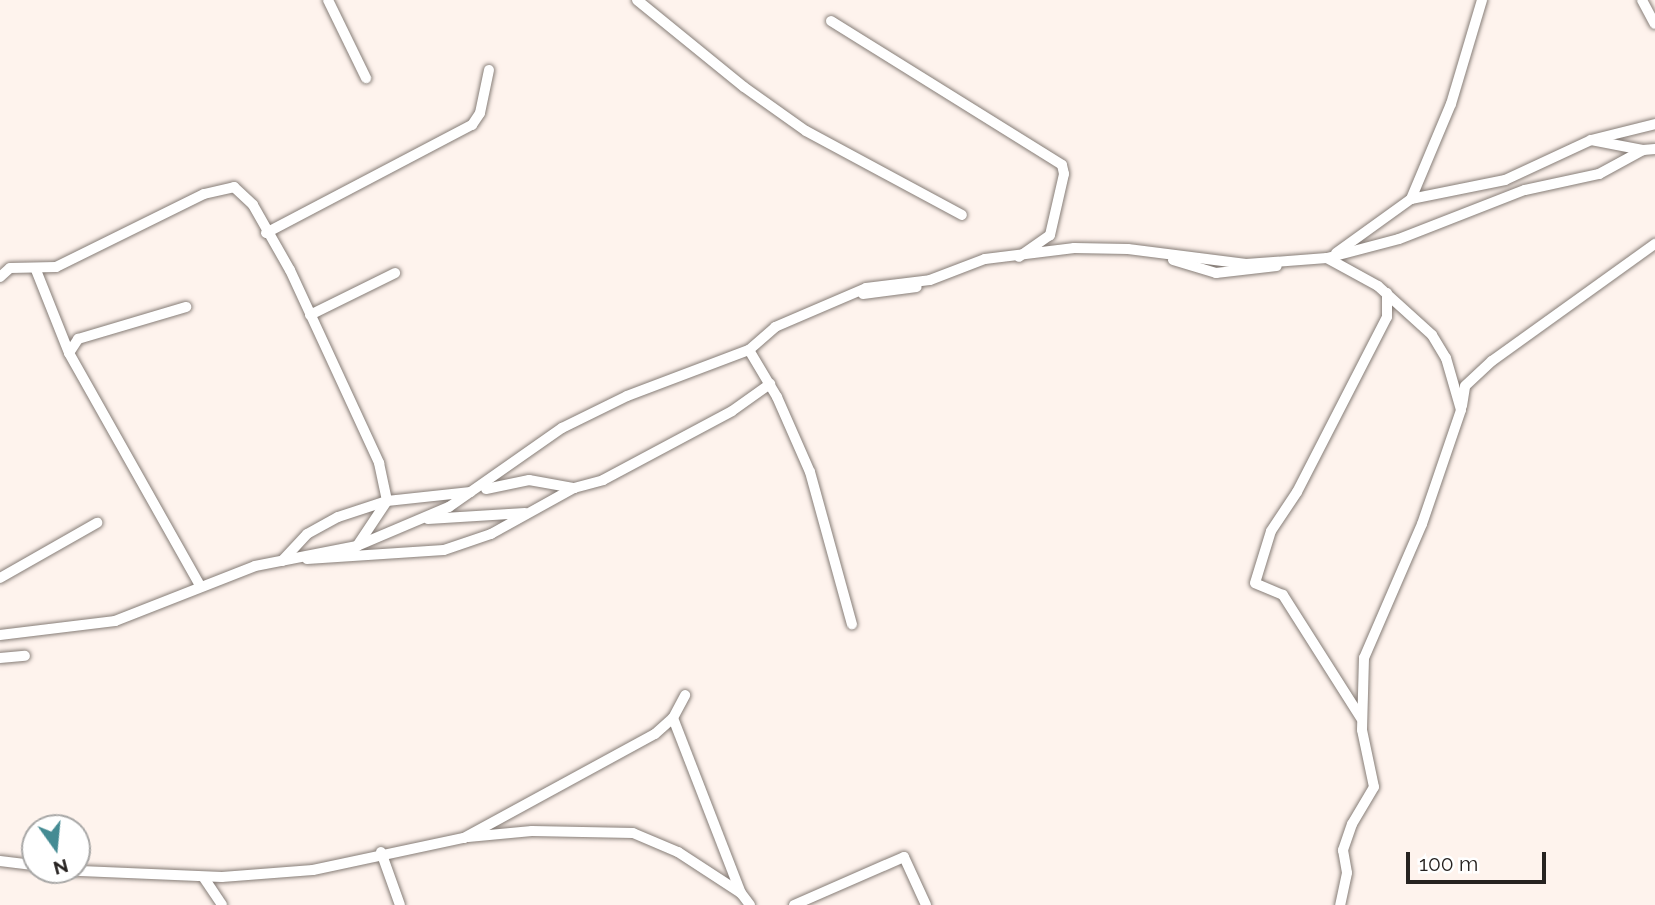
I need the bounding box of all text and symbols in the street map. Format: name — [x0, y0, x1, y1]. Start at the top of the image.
north arrow — [21, 814, 91, 884]
scale bar — [1410, 838, 1550, 882]
text: 100 m — [1419, 851, 1478, 876]
text: N — [51, 855, 71, 880]

